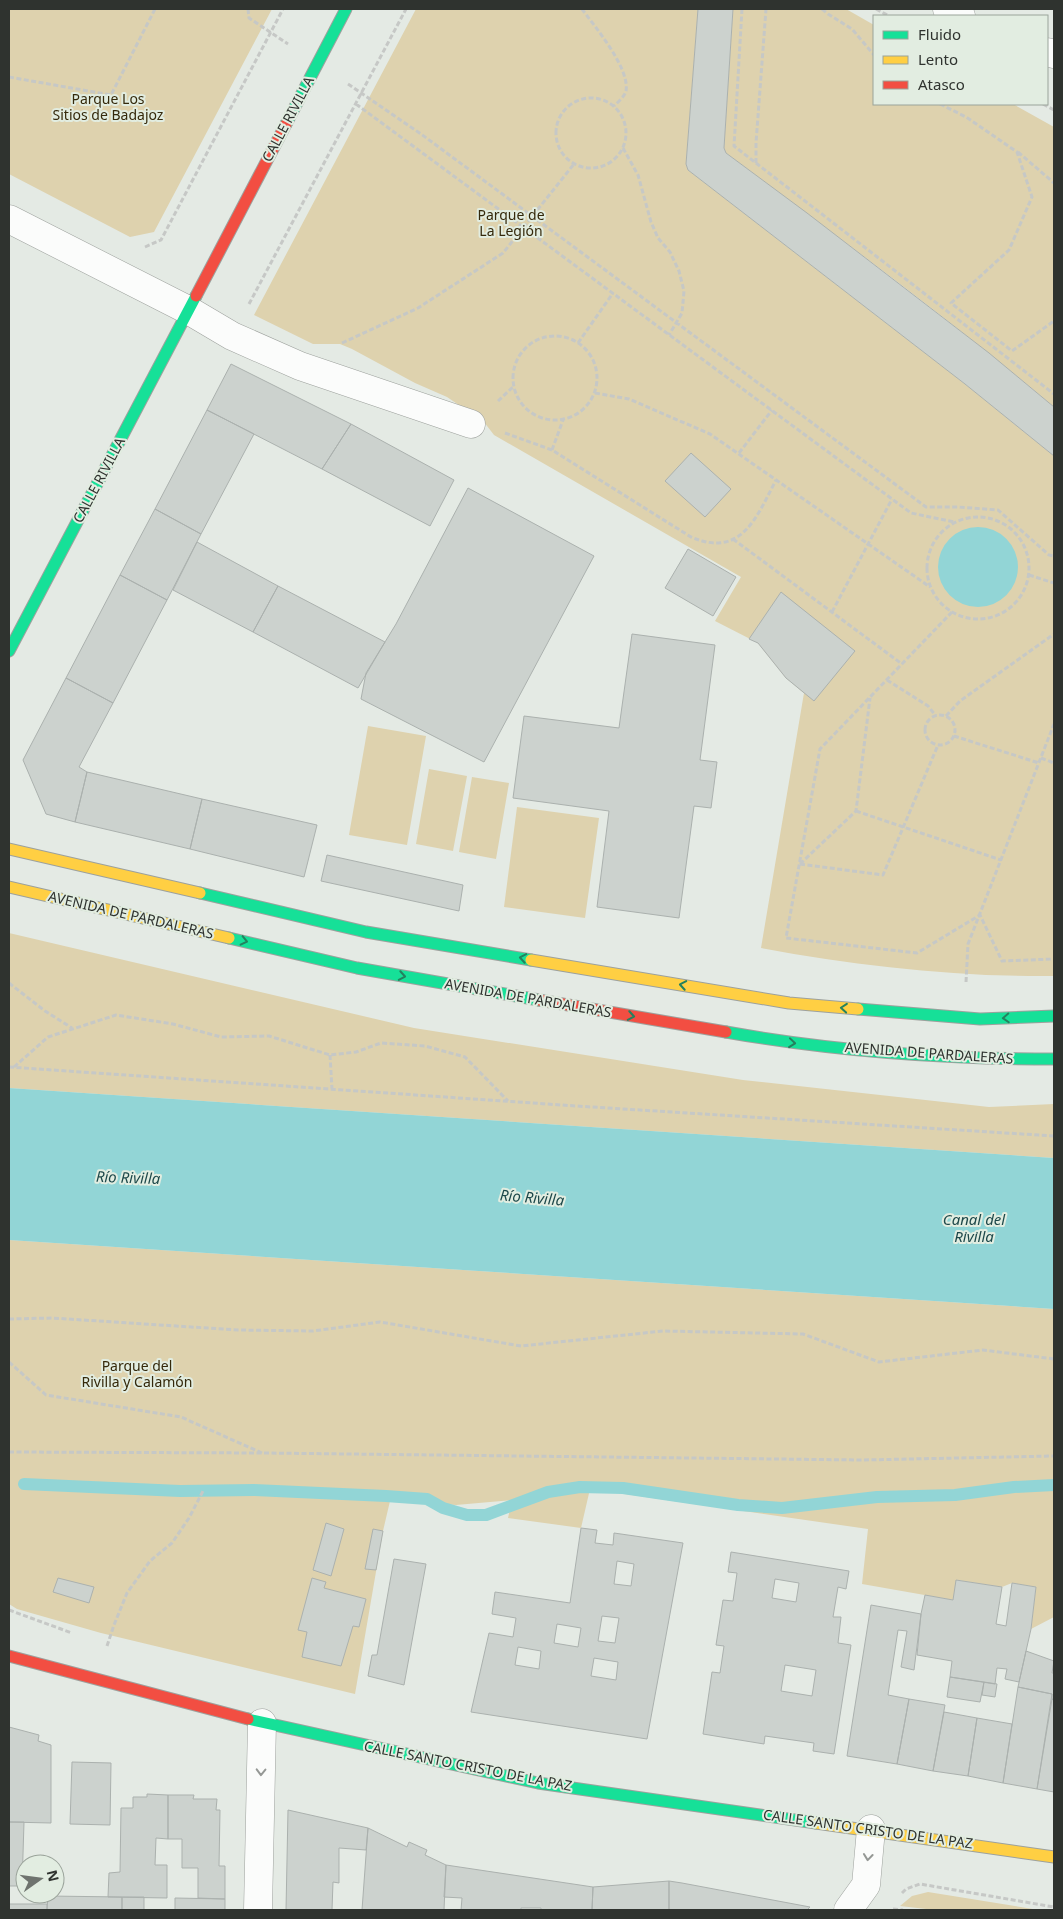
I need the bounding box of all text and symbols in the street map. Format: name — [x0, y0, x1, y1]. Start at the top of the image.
legend — [873, 15, 1048, 105]
text: Fluido — [918, 24, 961, 44]
text: Lento — [918, 49, 958, 69]
street label: CALLE RIVILLA — [257, 73, 318, 165]
text: Atasco — [918, 74, 965, 94]
park label: Parque Los Sitios de Badajoz — [53, 89, 164, 124]
park label: Parque de La Legión — [477, 205, 545, 240]
street label: CALLE RIVILLA — [68, 434, 129, 526]
street label: AVENIDA DE PARDALERAS — [47, 886, 216, 943]
one-way arrow — [239, 935, 248, 946]
one-way arrow — [518, 953, 526, 964]
one-way arrow — [398, 970, 407, 980]
street label: AVENIDA DE PARDALERAS — [443, 973, 613, 1022]
one-way arrow — [678, 980, 686, 991]
one-way arrow — [839, 1002, 847, 1013]
one-way arrow — [627, 1010, 636, 1020]
one-way arrow — [1001, 1013, 1009, 1024]
one-way arrow — [788, 1037, 796, 1048]
street label: AVENIDA DE PARDALERAS — [844, 1037, 1014, 1068]
water label: Río Rivilla — [95, 1166, 161, 1188]
water label: Río Rivilla — [499, 1184, 566, 1210]
water label: Canal del Rivilla — [943, 1209, 1006, 1246]
park label: Parque del Rivilla y Calamón — [82, 1356, 192, 1391]
street label: CALLE SANTO CRISTO DE LA PAZ — [362, 1736, 574, 1795]
one-way arrow — [256, 1768, 267, 1776]
street label: CALLE SANTO CRISTO DE LA PAZ — [762, 1804, 974, 1853]
one-way arrow — [863, 1853, 874, 1861]
north arrow — [15, 1854, 65, 1904]
text: N — [43, 1868, 64, 1884]

